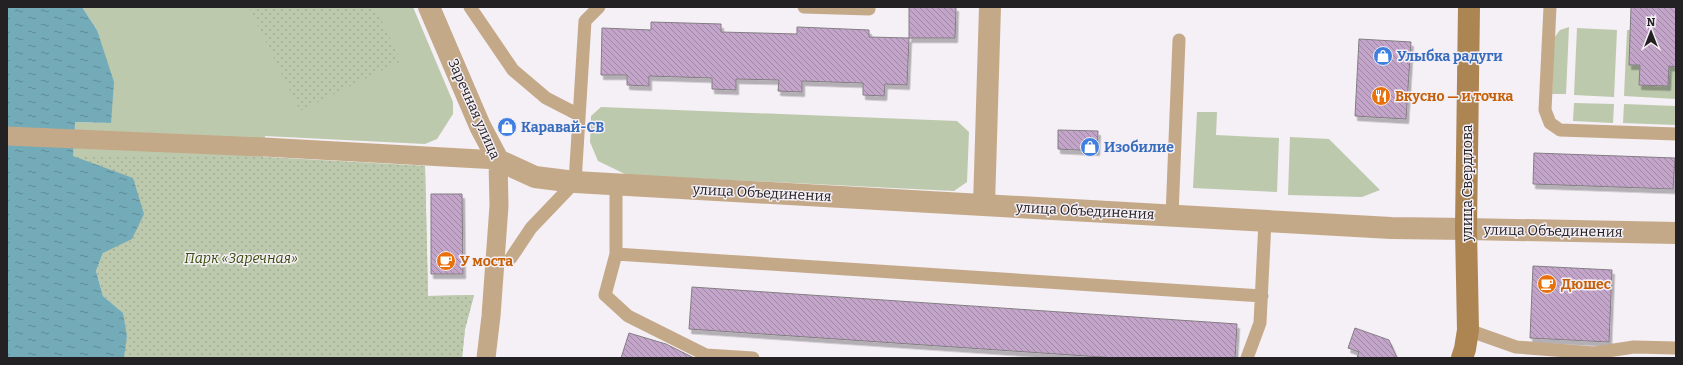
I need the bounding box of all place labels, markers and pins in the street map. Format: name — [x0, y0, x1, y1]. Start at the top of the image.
shop icon: Улыбка радуги — [1372, 45, 1394, 67]
place label: Улыбка радуги — [1397, 48, 1503, 65]
restaurant icon: Вкусно — и точка — [1370, 85, 1392, 107]
place label: Вкусно — и точка — [1395, 88, 1514, 105]
shop icon: Каравай-СВ — [496, 116, 518, 138]
place label: Каравай-СВ — [521, 119, 604, 136]
shop icon: Изобилие — [1079, 136, 1101, 158]
place label: Изобилие — [1104, 139, 1174, 156]
cafe icon: У моста — [435, 250, 457, 272]
place label: У моста — [460, 253, 513, 270]
cafe icon: Дюшес — [1536, 273, 1558, 295]
place label: Дюшес — [1561, 276, 1611, 293]

